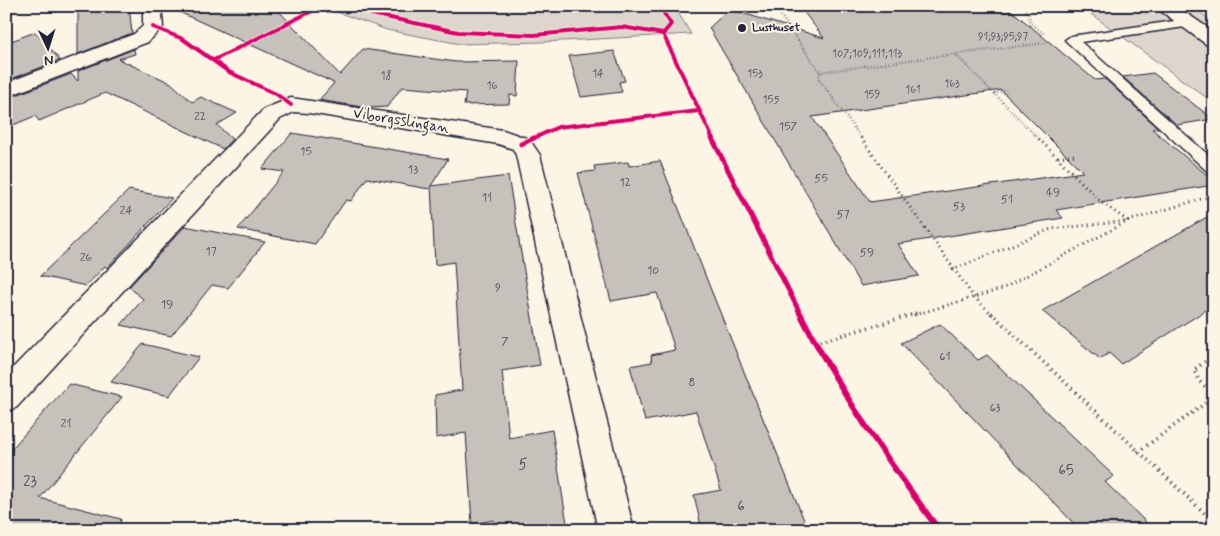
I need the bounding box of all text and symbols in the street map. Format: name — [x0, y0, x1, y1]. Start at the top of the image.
place label: Lusthuset — [752, 20, 800, 36]
north arrow — [22, 22, 72, 72]
marker: Lusthuset — [736, 22, 748, 34]
house number: 91;93;95;97 — [978, 30, 1028, 44]
house number: 107;109;111;113 — [832, 47, 903, 61]
text: N — [44, 51, 54, 69]
house number: 14 — [592, 67, 604, 81]
house number: 153 — [747, 67, 763, 81]
house number: 18 — [381, 69, 391, 83]
house number: 163 — [944, 77, 960, 91]
house number: 16 — [487, 79, 498, 93]
house number: 161 — [905, 83, 921, 97]
house number: 159 — [864, 88, 880, 102]
house number: 155 — [763, 93, 779, 107]
street label: Viborgsslingan — [351, 104, 451, 139]
house number: 22 — [194, 109, 206, 125]
house number: 157 — [779, 119, 798, 135]
house number: 15 — [300, 144, 312, 160]
house number: 13 — [408, 162, 418, 178]
house number: 55 — [814, 171, 828, 187]
house number: 12 — [619, 175, 631, 191]
house number: 49 — [1046, 185, 1060, 201]
house number: 11 — [482, 190, 492, 206]
house number: 51 — [1001, 192, 1013, 208]
house number: 53 — [953, 199, 965, 215]
house number: 24 — [119, 203, 133, 219]
house number: 57 — [836, 207, 850, 223]
house number: 17 — [205, 244, 217, 260]
house number: 59 — [860, 245, 874, 261]
house number: 26 — [80, 250, 93, 266]
house number: 10 — [647, 263, 659, 279]
house number: 9 — [495, 280, 501, 296]
house number: 19 — [161, 297, 173, 313]
house number: 7 — [501, 334, 509, 350]
house number: 61 — [939, 349, 951, 365]
house number: 8 — [689, 375, 695, 391]
house number: 63 — [989, 400, 1001, 416]
house number: 21 — [60, 416, 72, 432]
house number: 5 — [518, 455, 528, 475]
house number: 65 — [1058, 461, 1074, 481]
house number: 23 — [23, 472, 37, 492]
house number: 6 — [737, 497, 745, 517]

